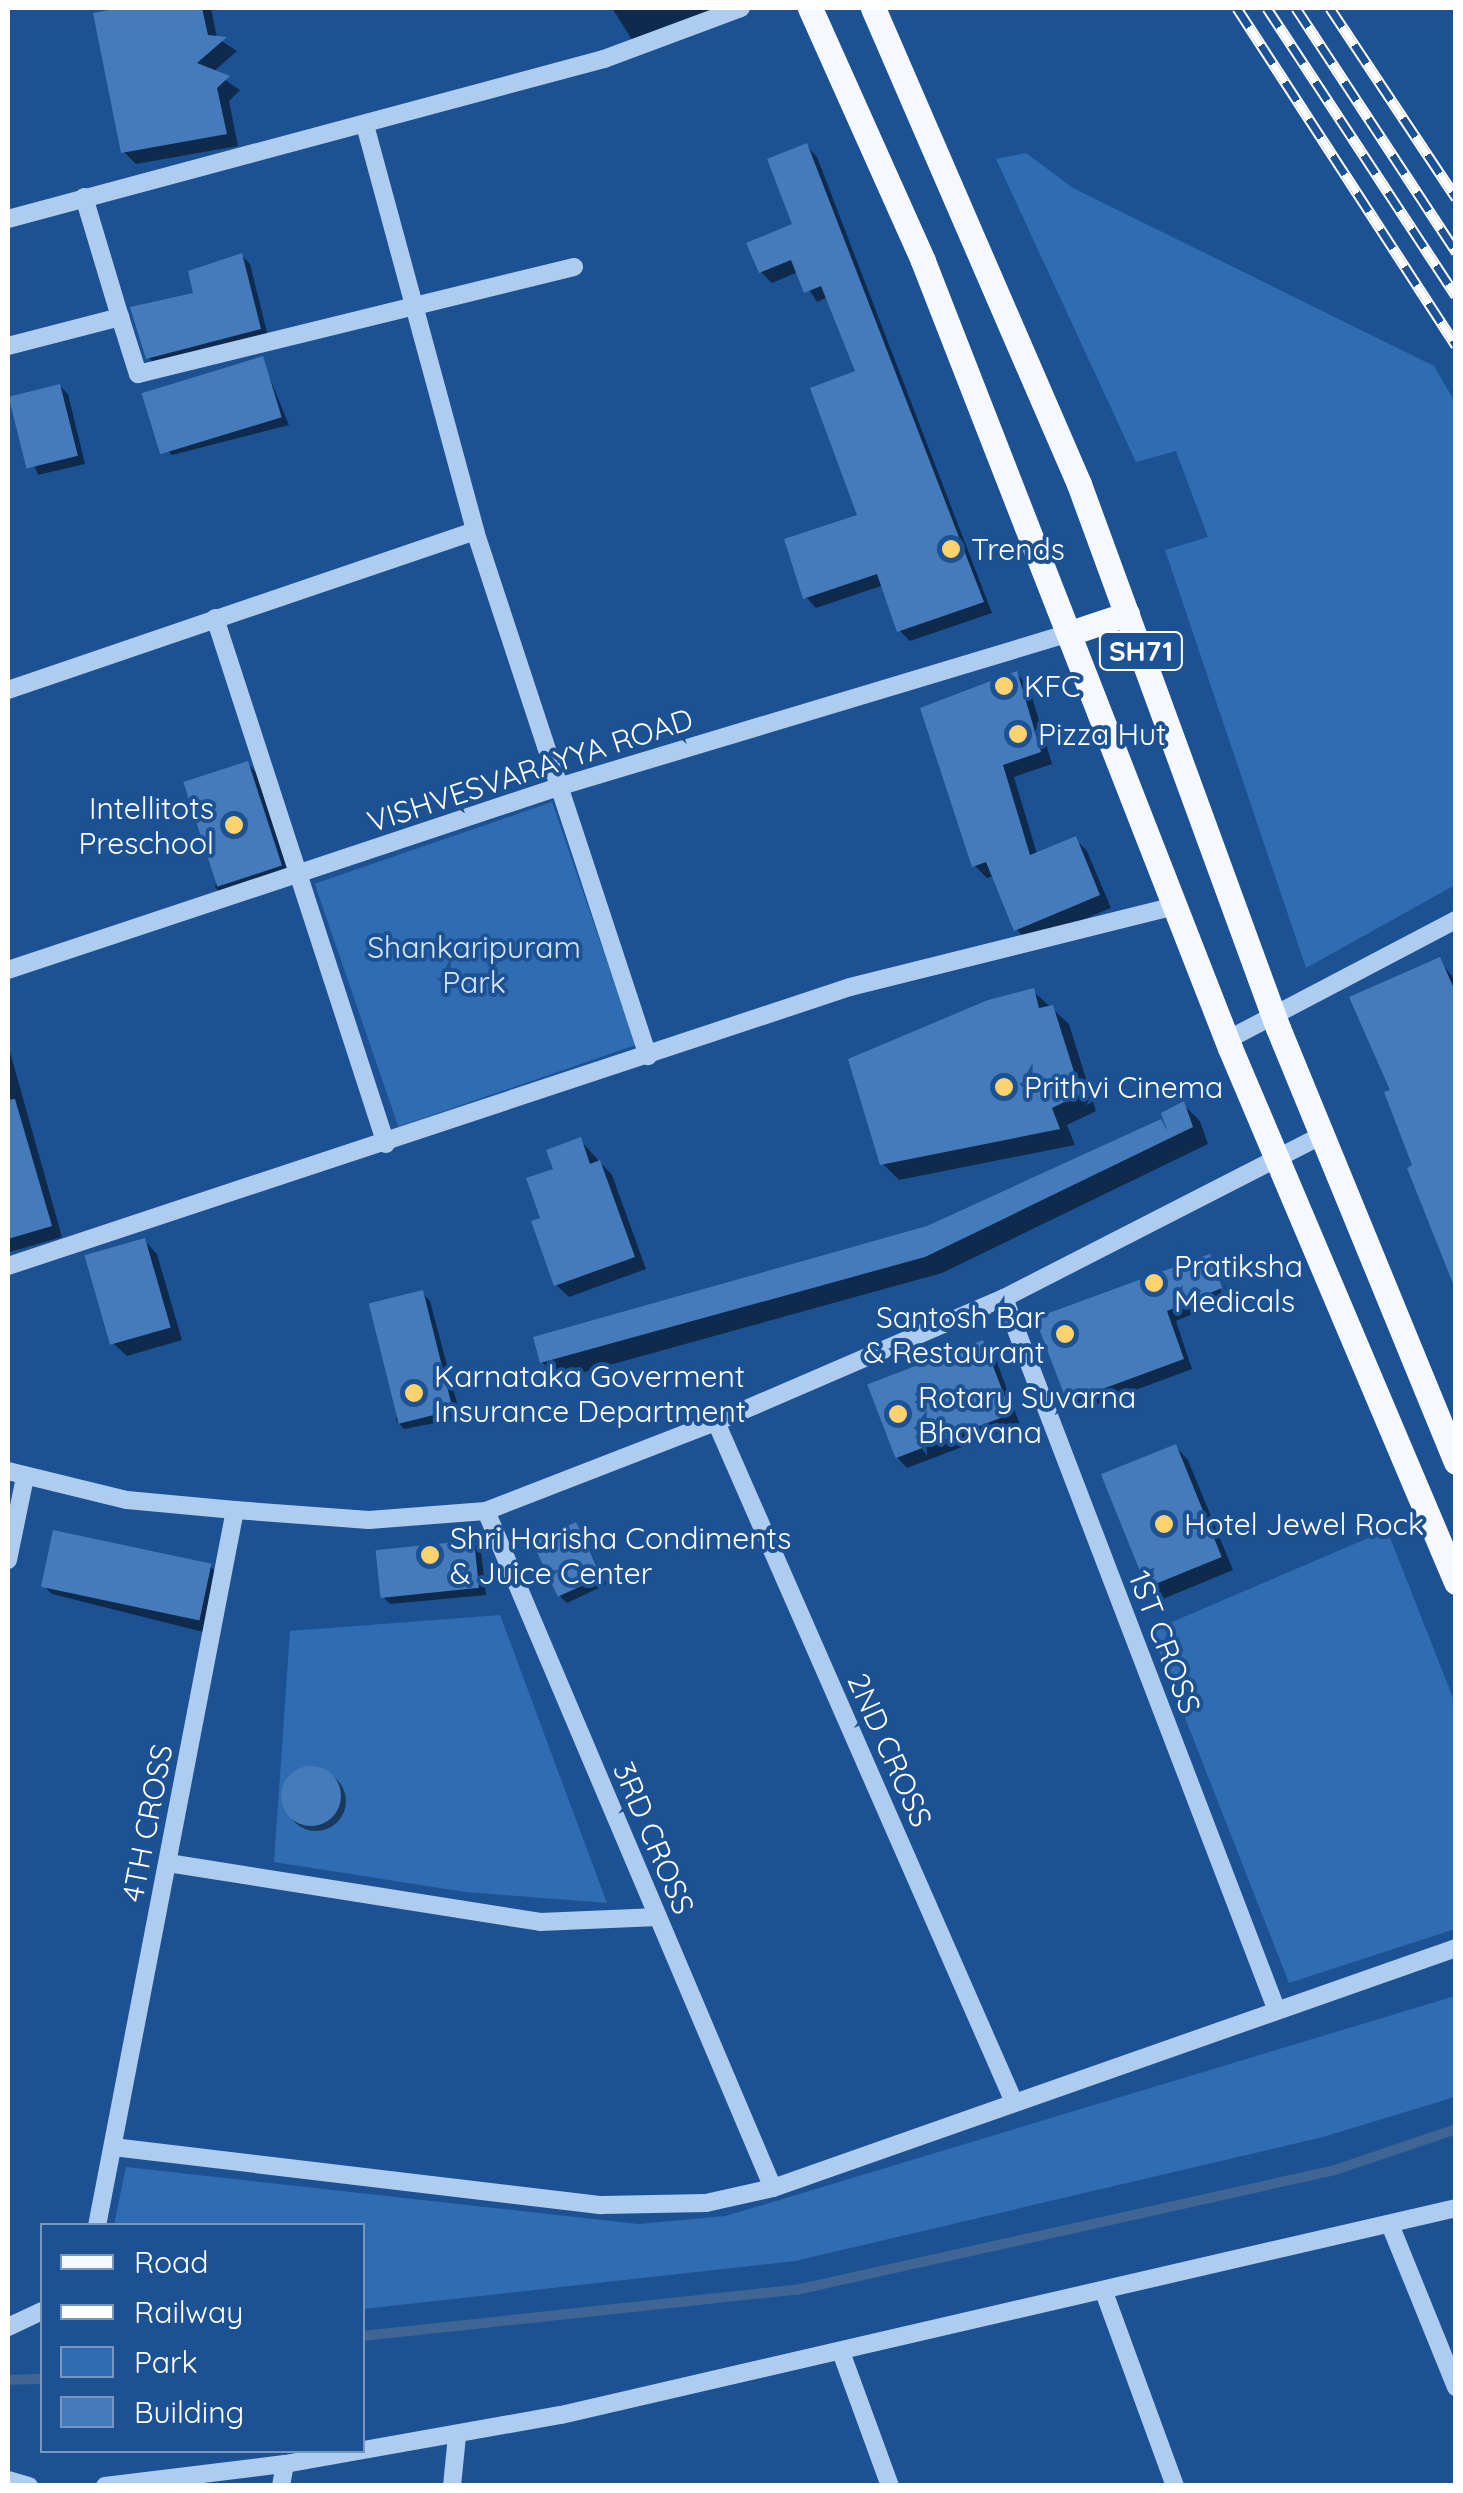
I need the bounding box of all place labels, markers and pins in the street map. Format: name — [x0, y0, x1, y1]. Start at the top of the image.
place label: Trends — [971, 531, 1065, 567]
marker: Trends — [940, 538, 962, 560]
place label: KFC — [1024, 668, 1081, 704]
marker: KFC — [993, 675, 1015, 697]
place label: Pizza Hut — [1038, 716, 1166, 752]
marker: Pizza Hut — [1007, 723, 1029, 745]
place label: Intellitots Preschool — [78, 790, 214, 860]
marker: Intellitots Preschool — [223, 814, 245, 836]
place label: Prithvi Cinema — [1024, 1069, 1223, 1105]
marker: Prithvi Cinema — [993, 1076, 1015, 1098]
place label: Pratiksha Medicals — [1174, 1248, 1303, 1318]
marker: Pratiksha Medicals — [1143, 1272, 1165, 1294]
place label: Santosh Bar & Restaurant — [863, 1299, 1045, 1370]
marker: Santosh Bar & Restaurant — [1054, 1323, 1076, 1345]
place label: Karnataka Goverment Insurance Department — [434, 1358, 746, 1428]
place label: Rotary Suvarna Bhavana — [918, 1379, 1136, 1450]
marker: Karnataka Goverment Insurance Department — [403, 1382, 425, 1404]
marker: Rotary Suvarna Bhavana — [887, 1403, 909, 1425]
place label: Hotel Jewel Rock — [1184, 1506, 1424, 1542]
marker: Hotel Jewel Rock — [1153, 1513, 1175, 1535]
place label: Shri Harisha Condiments & Juice Center — [450, 1520, 791, 1590]
marker: Shri Harisha Condiments & Juice Center — [419, 1544, 441, 1566]

